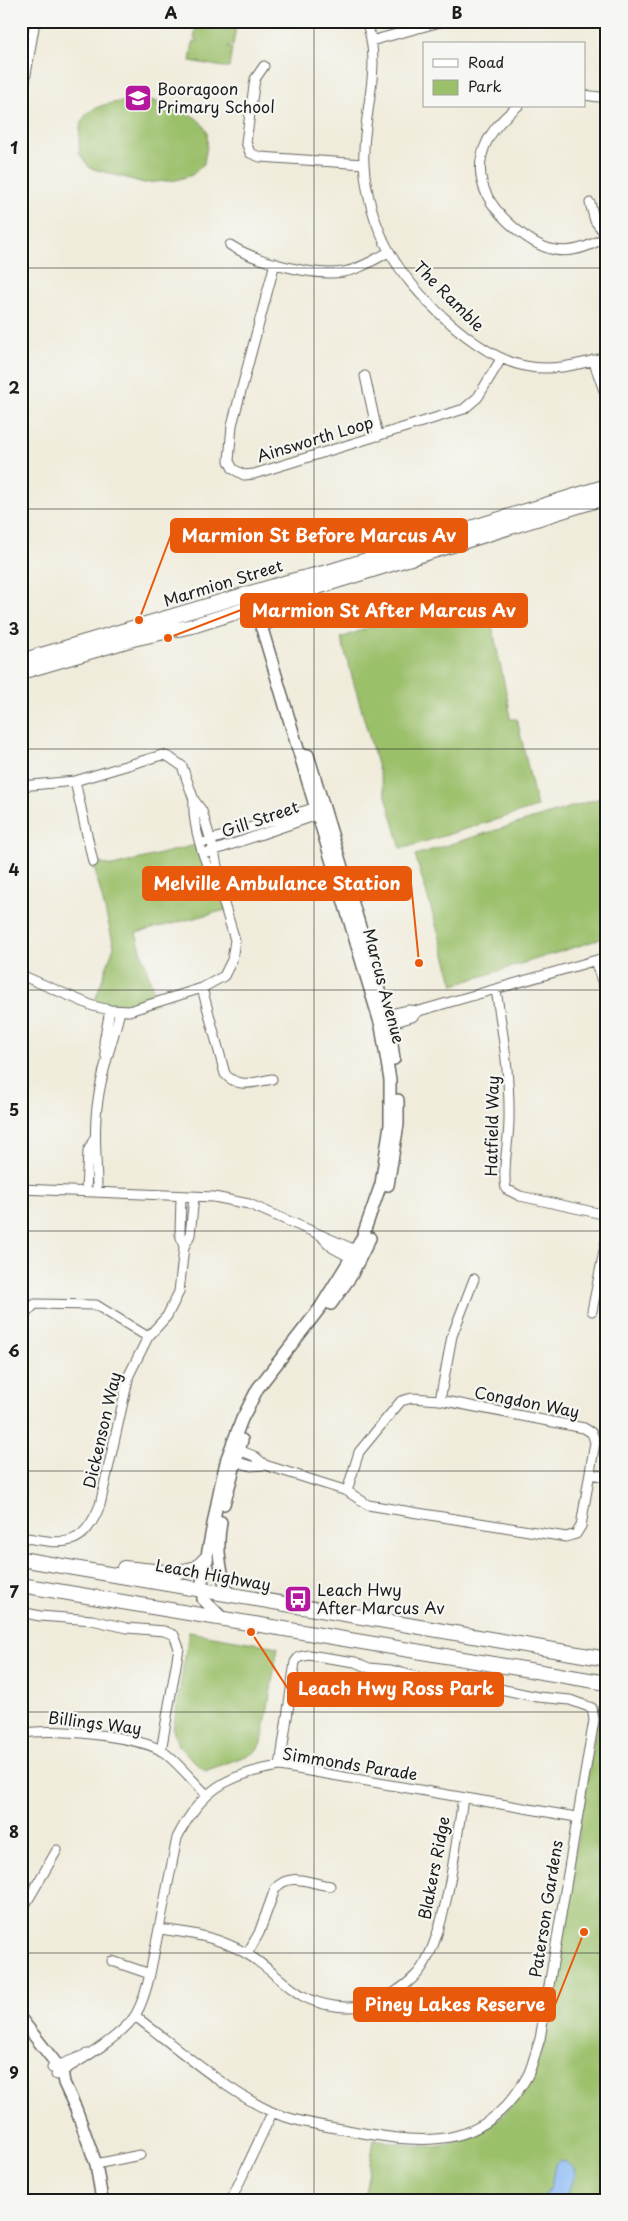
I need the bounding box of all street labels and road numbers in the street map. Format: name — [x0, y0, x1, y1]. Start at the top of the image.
street label: The Ramble — [409, 254, 491, 336]
street label: Ainsworth Loop — [253, 409, 376, 467]
street label: Marmion Street — [160, 553, 285, 612]
street label: Gill Street — [218, 794, 302, 842]
street label: Marcus Avenue — [358, 925, 412, 1046]
street label: Hatfield Way — [478, 1075, 504, 1177]
street label: Dickenson Way — [76, 1369, 126, 1490]
street label: Congdon Way — [473, 1379, 582, 1423]
street label: Leach Highway — [154, 1552, 273, 1596]
street label: Billings Way — [47, 1704, 143, 1740]
street label: Simmonds Parade — [281, 1740, 419, 1786]
street label: Blakers Ridge — [411, 1814, 455, 1922]
street label: Paterson Gardens — [522, 1838, 568, 1979]

